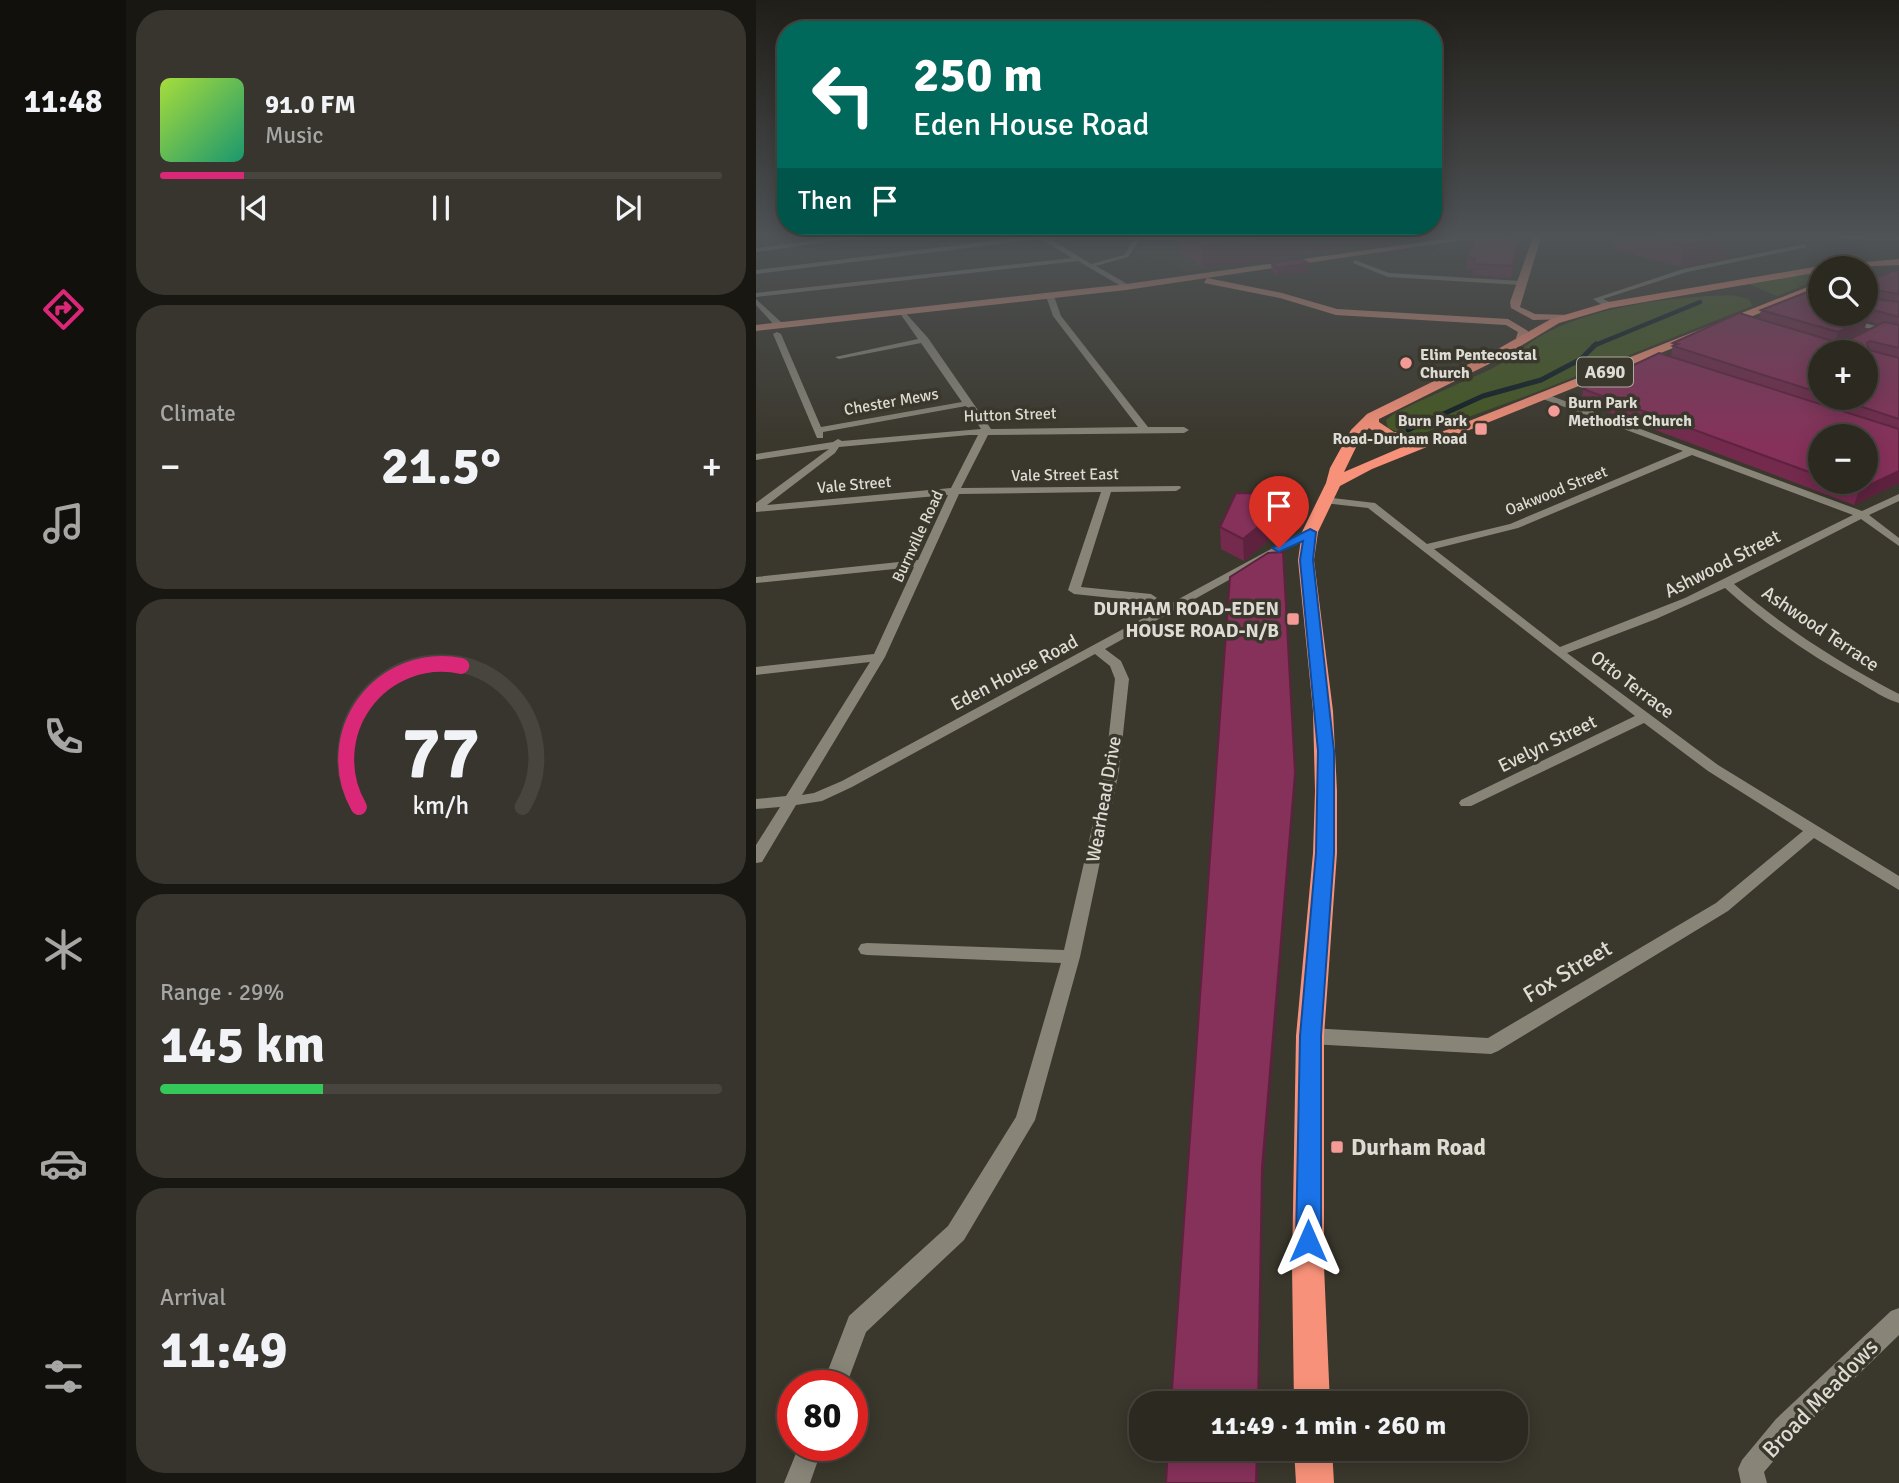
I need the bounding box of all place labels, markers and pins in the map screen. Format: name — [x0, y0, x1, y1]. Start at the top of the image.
place label: Elim Pentecostal Church — [1420, 345, 1537, 383]
marker: Elim Pentecostal Church — [1398, 355, 1414, 371]
place label: Burn Park Methodist Church — [1568, 393, 1692, 431]
marker: Burn Park Methodist Church — [1546, 403, 1562, 419]
place label: Burn Park Road-Durham Road — [1332, 411, 1468, 449]
marker: Burn Park Road-Durham Road — [1473, 421, 1489, 437]
pin — [1249, 476, 1309, 548]
place label: DURHAM ROAD-EDEN HOUSE ROAD-N/B — [1093, 597, 1279, 643]
marker: DURHAM ROAD-EDEN HOUSE ROAD-N/B — [1285, 611, 1301, 627]
place label: Durham Road — [1351, 1133, 1486, 1162]
marker: Durham Road — [1329, 1139, 1345, 1155]

